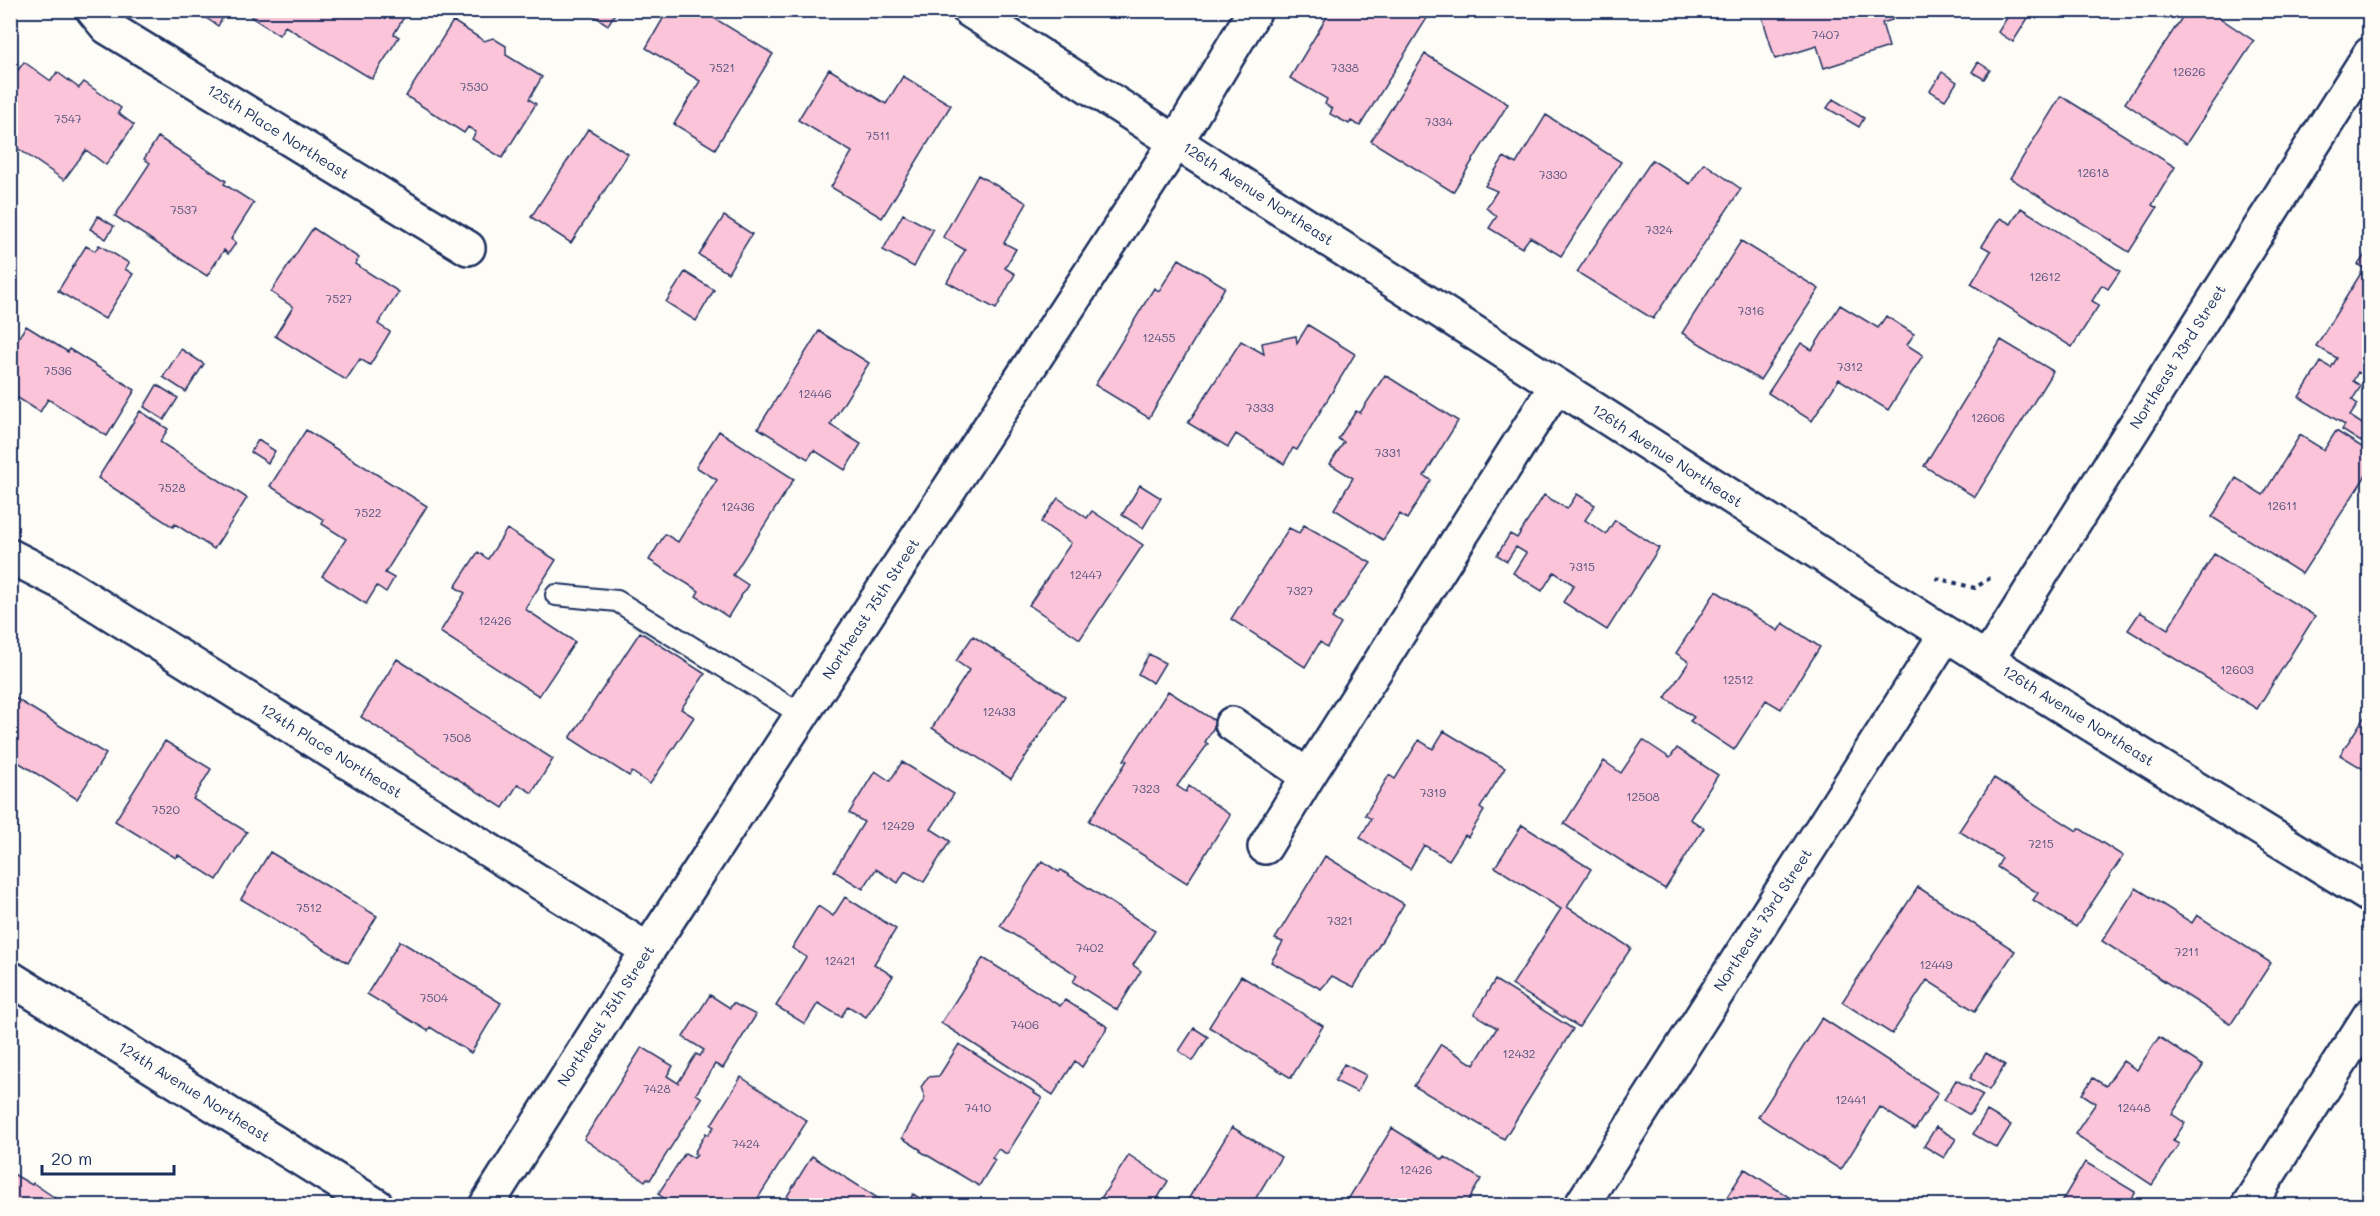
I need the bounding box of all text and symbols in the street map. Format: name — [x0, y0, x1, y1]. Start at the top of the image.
house number: 7407 — [1812, 26, 1840, 42]
house number: 7521 — [709, 59, 735, 75]
house number: 7338 — [1331, 59, 1359, 75]
house number: 12626 — [2172, 63, 2206, 79]
house number: 7530 — [460, 78, 489, 94]
street label: 125th Place Northeast — [204, 79, 353, 183]
house number: 7547 — [54, 110, 82, 126]
house number: 7334 — [1425, 113, 1453, 129]
house number: 7511 — [866, 127, 890, 143]
street label: 126th Avenue Northeast — [1179, 137, 1338, 249]
house number: 12618 — [2077, 164, 2109, 180]
house number: 7330 — [1539, 166, 1568, 182]
house number: 7537 — [170, 201, 198, 217]
house number: 7324 — [1645, 221, 1673, 237]
house number: 12612 — [2029, 268, 2061, 284]
street label: Northeast 73rd Street — [2125, 281, 2230, 432]
house number: 7527 — [325, 290, 353, 306]
house number: 7316 — [1738, 302, 1764, 318]
house number: 12455 — [1142, 329, 1176, 345]
house number: 7312 — [1837, 358, 1863, 374]
house number: 7536 — [44, 362, 72, 378]
house number: 12446 — [798, 385, 832, 401]
house number: 7333 — [1246, 399, 1274, 415]
street label: 126th Avenue Northeast — [1588, 399, 1747, 511]
house number: 12606 — [1971, 409, 2005, 425]
house number: 7331 — [1375, 444, 1401, 460]
house number: 7528 — [158, 479, 186, 495]
house number: 12611 — [2267, 497, 2297, 513]
house number: 12436 — [721, 498, 755, 514]
house number: 7522 — [354, 504, 382, 520]
street label: Northeast 75th Street — [817, 534, 923, 683]
house number: 7315 — [1569, 558, 1595, 574]
house number: 12447 — [1070, 566, 1103, 582]
house number: 7327 — [1286, 582, 1314, 598]
house number: 12426 — [478, 612, 512, 628]
street label: 126th Avenue Northeast — [1999, 660, 2158, 770]
house number: 12603 — [2220, 661, 2254, 677]
house number: 12512 — [1722, 671, 1754, 687]
street label: 124th Place Northeast — [257, 698, 406, 802]
house number: 12433 — [982, 703, 1016, 719]
house number: 7508 — [443, 729, 471, 745]
house number: 7323 — [1132, 780, 1160, 796]
house number: 7319 — [1420, 784, 1446, 800]
house number: 12508 — [1626, 788, 1660, 804]
house number: 7520 — [152, 801, 180, 817]
house number: 12429 — [882, 817, 914, 833]
house number: 7215 — [2028, 835, 2054, 851]
street label: Northeast 73rd Street — [1708, 844, 1816, 995]
house number: 7512 — [296, 899, 322, 915]
house number: 7321 — [1327, 912, 1353, 928]
house number: 7402 — [1076, 939, 1104, 955]
street label: Northeast 75th Street — [552, 941, 658, 1090]
house number: 7211 — [2175, 943, 2199, 959]
house number: 12421 — [824, 952, 856, 968]
house number: 12449 — [1919, 956, 1953, 972]
house number: 7504 — [420, 989, 448, 1005]
house number: 7406 — [1011, 1016, 1039, 1032]
street label: 124th Avenue Northeast — [115, 1036, 274, 1146]
house number: 12432 — [1503, 1045, 1535, 1061]
house number: 7428 — [643, 1080, 671, 1096]
house number: 12441 — [1835, 1091, 1867, 1107]
house number: 7410 — [965, 1099, 992, 1115]
house number: 12448 — [2117, 1099, 2151, 1115]
house number: 7424 — [732, 1135, 760, 1151]
scale bar — [42, 1138, 174, 1176]
text: 20 m — [51, 1146, 92, 1170]
house number: 12426 — [1399, 1161, 1433, 1177]

